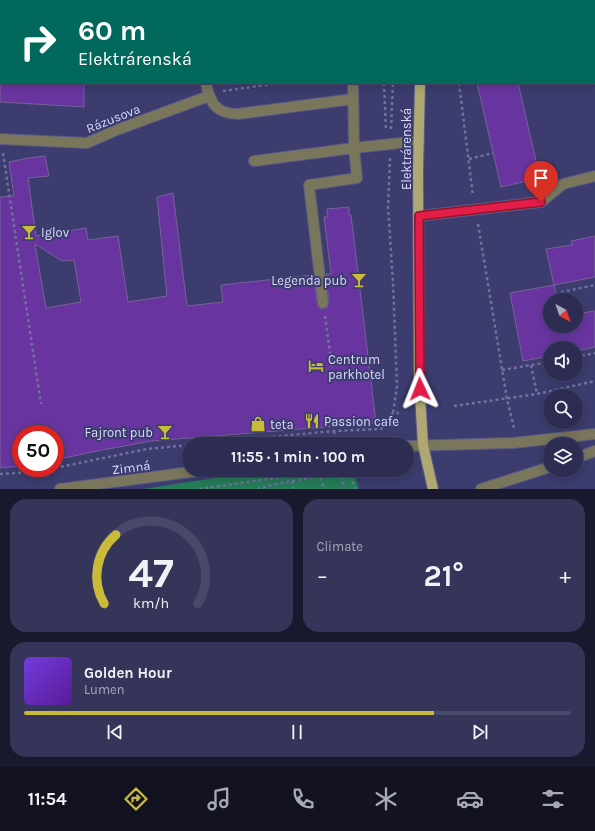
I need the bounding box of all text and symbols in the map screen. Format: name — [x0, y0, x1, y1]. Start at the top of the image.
text: 60 m — [78, 14, 146, 47]
icon: right — [12, 16, 64, 68]
text: Elektrárenská — [78, 48, 192, 70]
street label: Rázusova — [84, 101, 142, 136]
street label: Elektrárenská — [399, 108, 414, 190]
pin — [524, 161, 558, 202]
icon: arrive — [530, 167, 552, 189]
bar icon: Iglov — [20, 223, 38, 241]
place label: Iglov — [41, 225, 70, 240]
bar icon: Legenda pub — [350, 271, 368, 289]
place label: Legenda pub — [271, 273, 347, 288]
north arrow — [543, 293, 583, 333]
map controls — [543, 293, 583, 477]
button: sound — [543, 341, 583, 381]
place label: Centrum parkhotel — [328, 352, 385, 382]
hotel icon: Centrum parkhotel — [307, 357, 325, 375]
position arrow — [399, 368, 441, 410]
button: search — [543, 389, 583, 429]
restaurant icon: Passion cafe — [303, 412, 321, 430]
place label: Passion cafe — [324, 414, 399, 429]
shop icon: teta — [249, 415, 267, 433]
place label: teta — [270, 417, 294, 432]
bar icon: Fajront pub — [156, 423, 174, 441]
speed limit sign: 50 — [12, 425, 64, 477]
place label: Fajront pub — [84, 425, 153, 440]
button: layers — [543, 437, 583, 477]
text: 11:55 · 1 min · 100 m — [231, 448, 365, 466]
street label: Zimná — [111, 458, 151, 477]
text: Climate — [317, 539, 363, 554]
text: 47 — [129, 548, 174, 596]
text: 21° — [423, 558, 464, 594]
text: − — [317, 563, 328, 589]
text: + — [559, 563, 571, 589]
text: km/h — [133, 594, 169, 611]
text: Golden Hour — [84, 664, 172, 682]
text: Lumen — [84, 682, 125, 697]
icon: previous — [104, 721, 126, 743]
icon: pause — [286, 721, 308, 743]
icon: next — [469, 721, 491, 743]
icon: directions — [122, 785, 150, 813]
icon: music — [205, 785, 233, 813]
icon: phone — [289, 785, 317, 813]
icon: climate — [372, 785, 400, 813]
icon: car — [456, 785, 484, 813]
icon: filters — [539, 785, 567, 813]
text: 11:54 — [28, 788, 67, 810]

